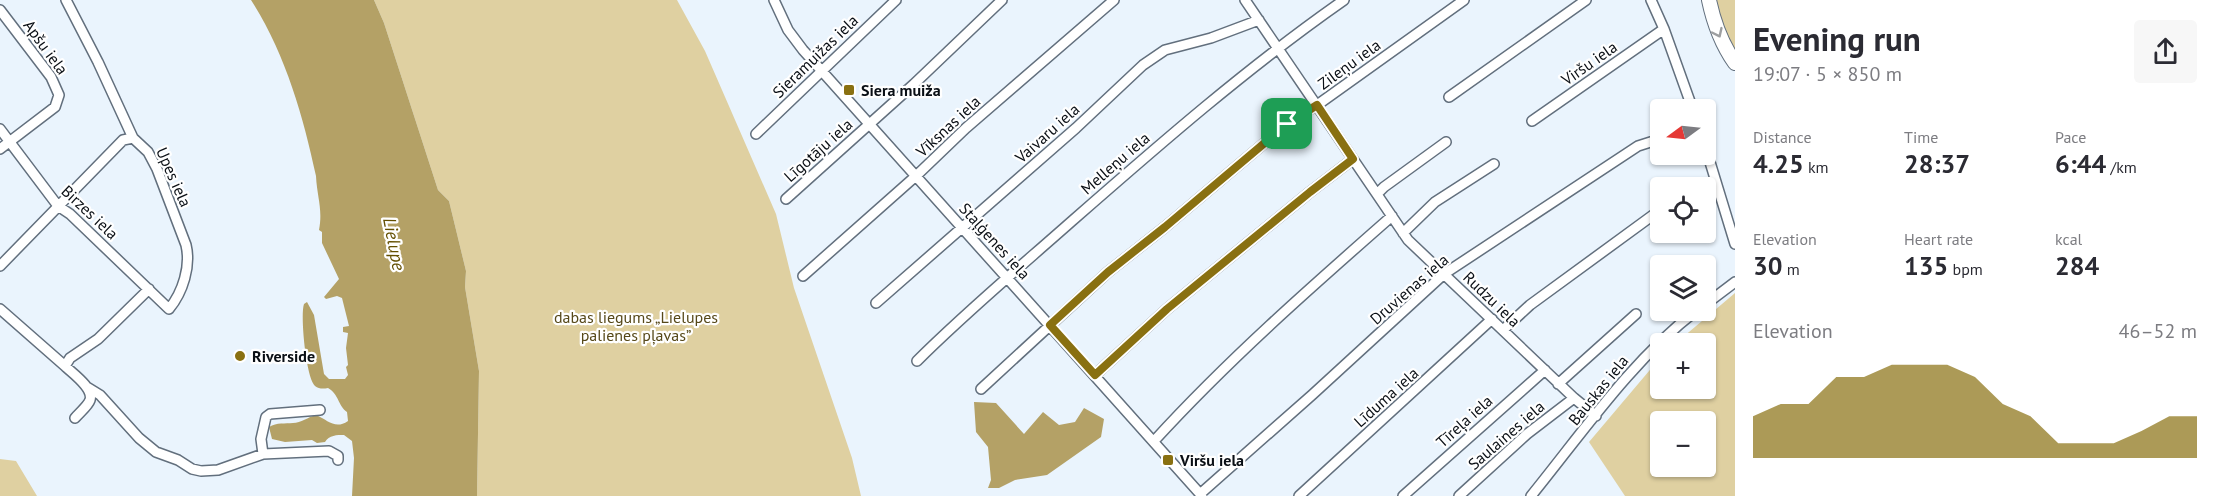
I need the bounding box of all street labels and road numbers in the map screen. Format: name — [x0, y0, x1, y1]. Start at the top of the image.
street label: Sieramuižas iela — [768, 10, 862, 102]
street label: Apšu iela — [19, 16, 73, 78]
street label: Zileņu iela — [1314, 35, 1384, 93]
street label: Viršu iela — [1556, 37, 1621, 90]
street label: Vīksnas iela — [911, 91, 984, 162]
street label: Vaivaru iela — [1010, 99, 1083, 168]
street label: Līgotāju iela — [780, 114, 856, 186]
street label: Melleņu iela — [1076, 128, 1154, 198]
street label: Upes iela — [152, 144, 196, 210]
street label: Birzes iela — [58, 181, 122, 243]
street label: Staļģenes iela — [955, 199, 1035, 283]
street label: Druvienas iela — [1366, 250, 1452, 328]
street label: Rudzu iela — [1459, 267, 1525, 331]
street label: Bauskas iela — [1564, 351, 1632, 429]
street label: Līduma iela — [1350, 363, 1422, 431]
street label: Tīreļa iela — [1432, 390, 1496, 452]
street label: Saulaines iela — [1464, 396, 1548, 474]

